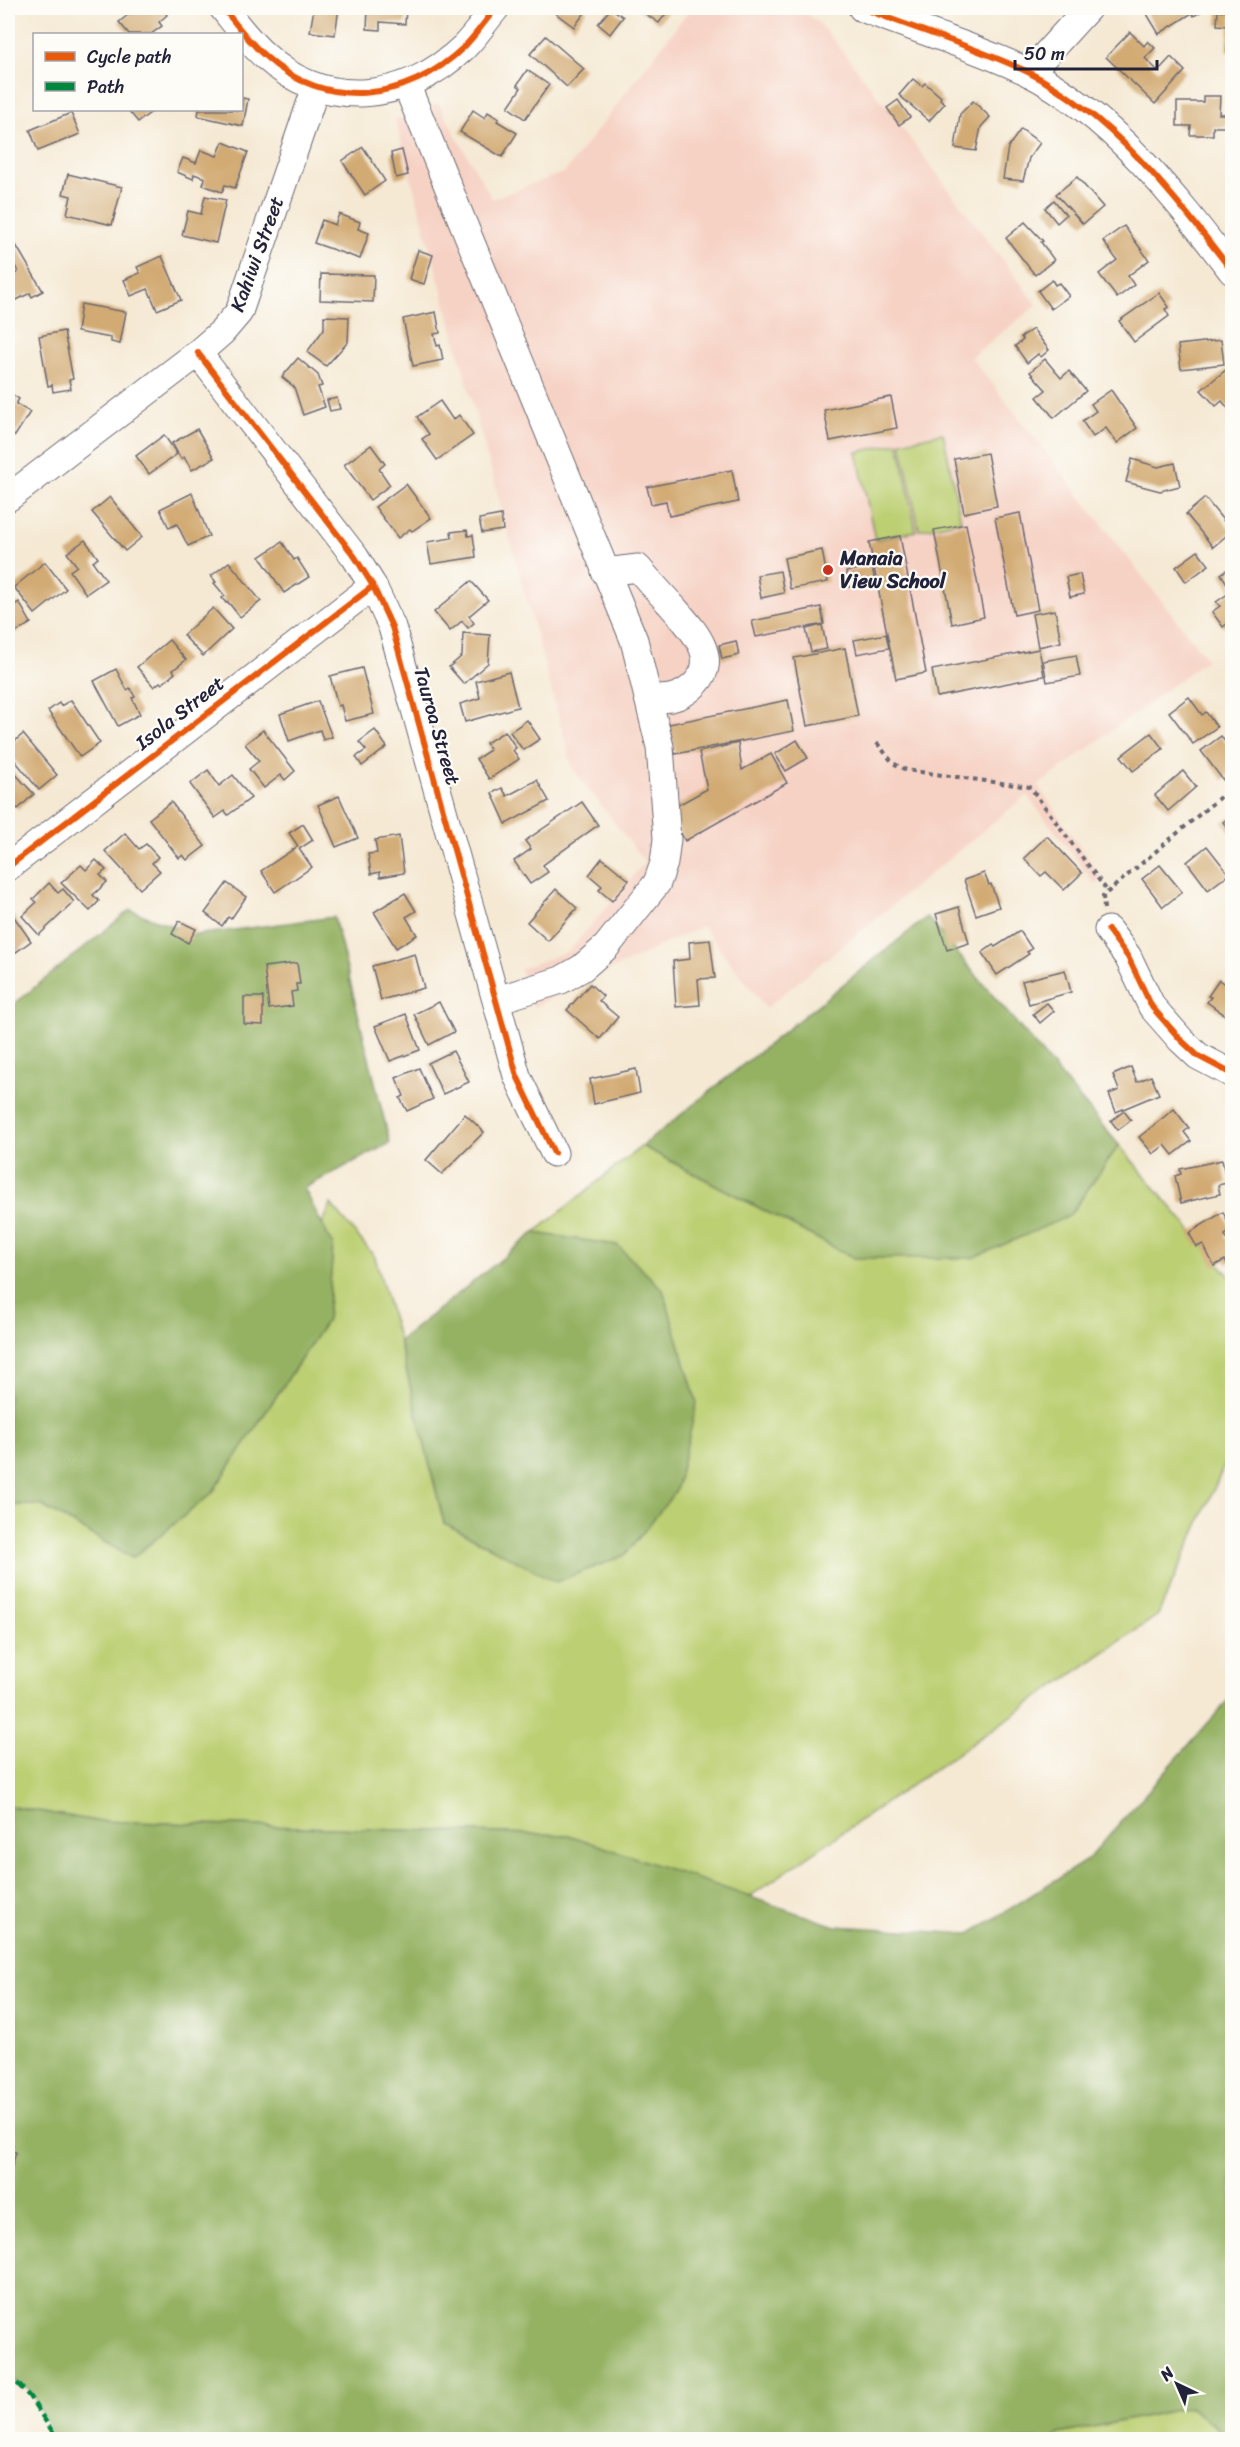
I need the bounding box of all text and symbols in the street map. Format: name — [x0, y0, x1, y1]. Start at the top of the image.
legend — [33, 33, 243, 111]
scale bar — [1015, 33, 1158, 71]
text: 50 m — [1024, 38, 1065, 70]
text: Cycle path — [87, 41, 171, 73]
text: Path — [87, 71, 124, 103]
street label: Kahiwi Street — [220, 191, 294, 317]
place label: Manaia View School — [839, 541, 947, 599]
marker: Manaia View School — [821, 563, 835, 577]
street label: Tauroa Street — [403, 663, 471, 790]
street label: Isola Street — [127, 667, 233, 760]
north arrow — [1147, 2354, 1207, 2414]
text: N — [1152, 2359, 1182, 2389]

